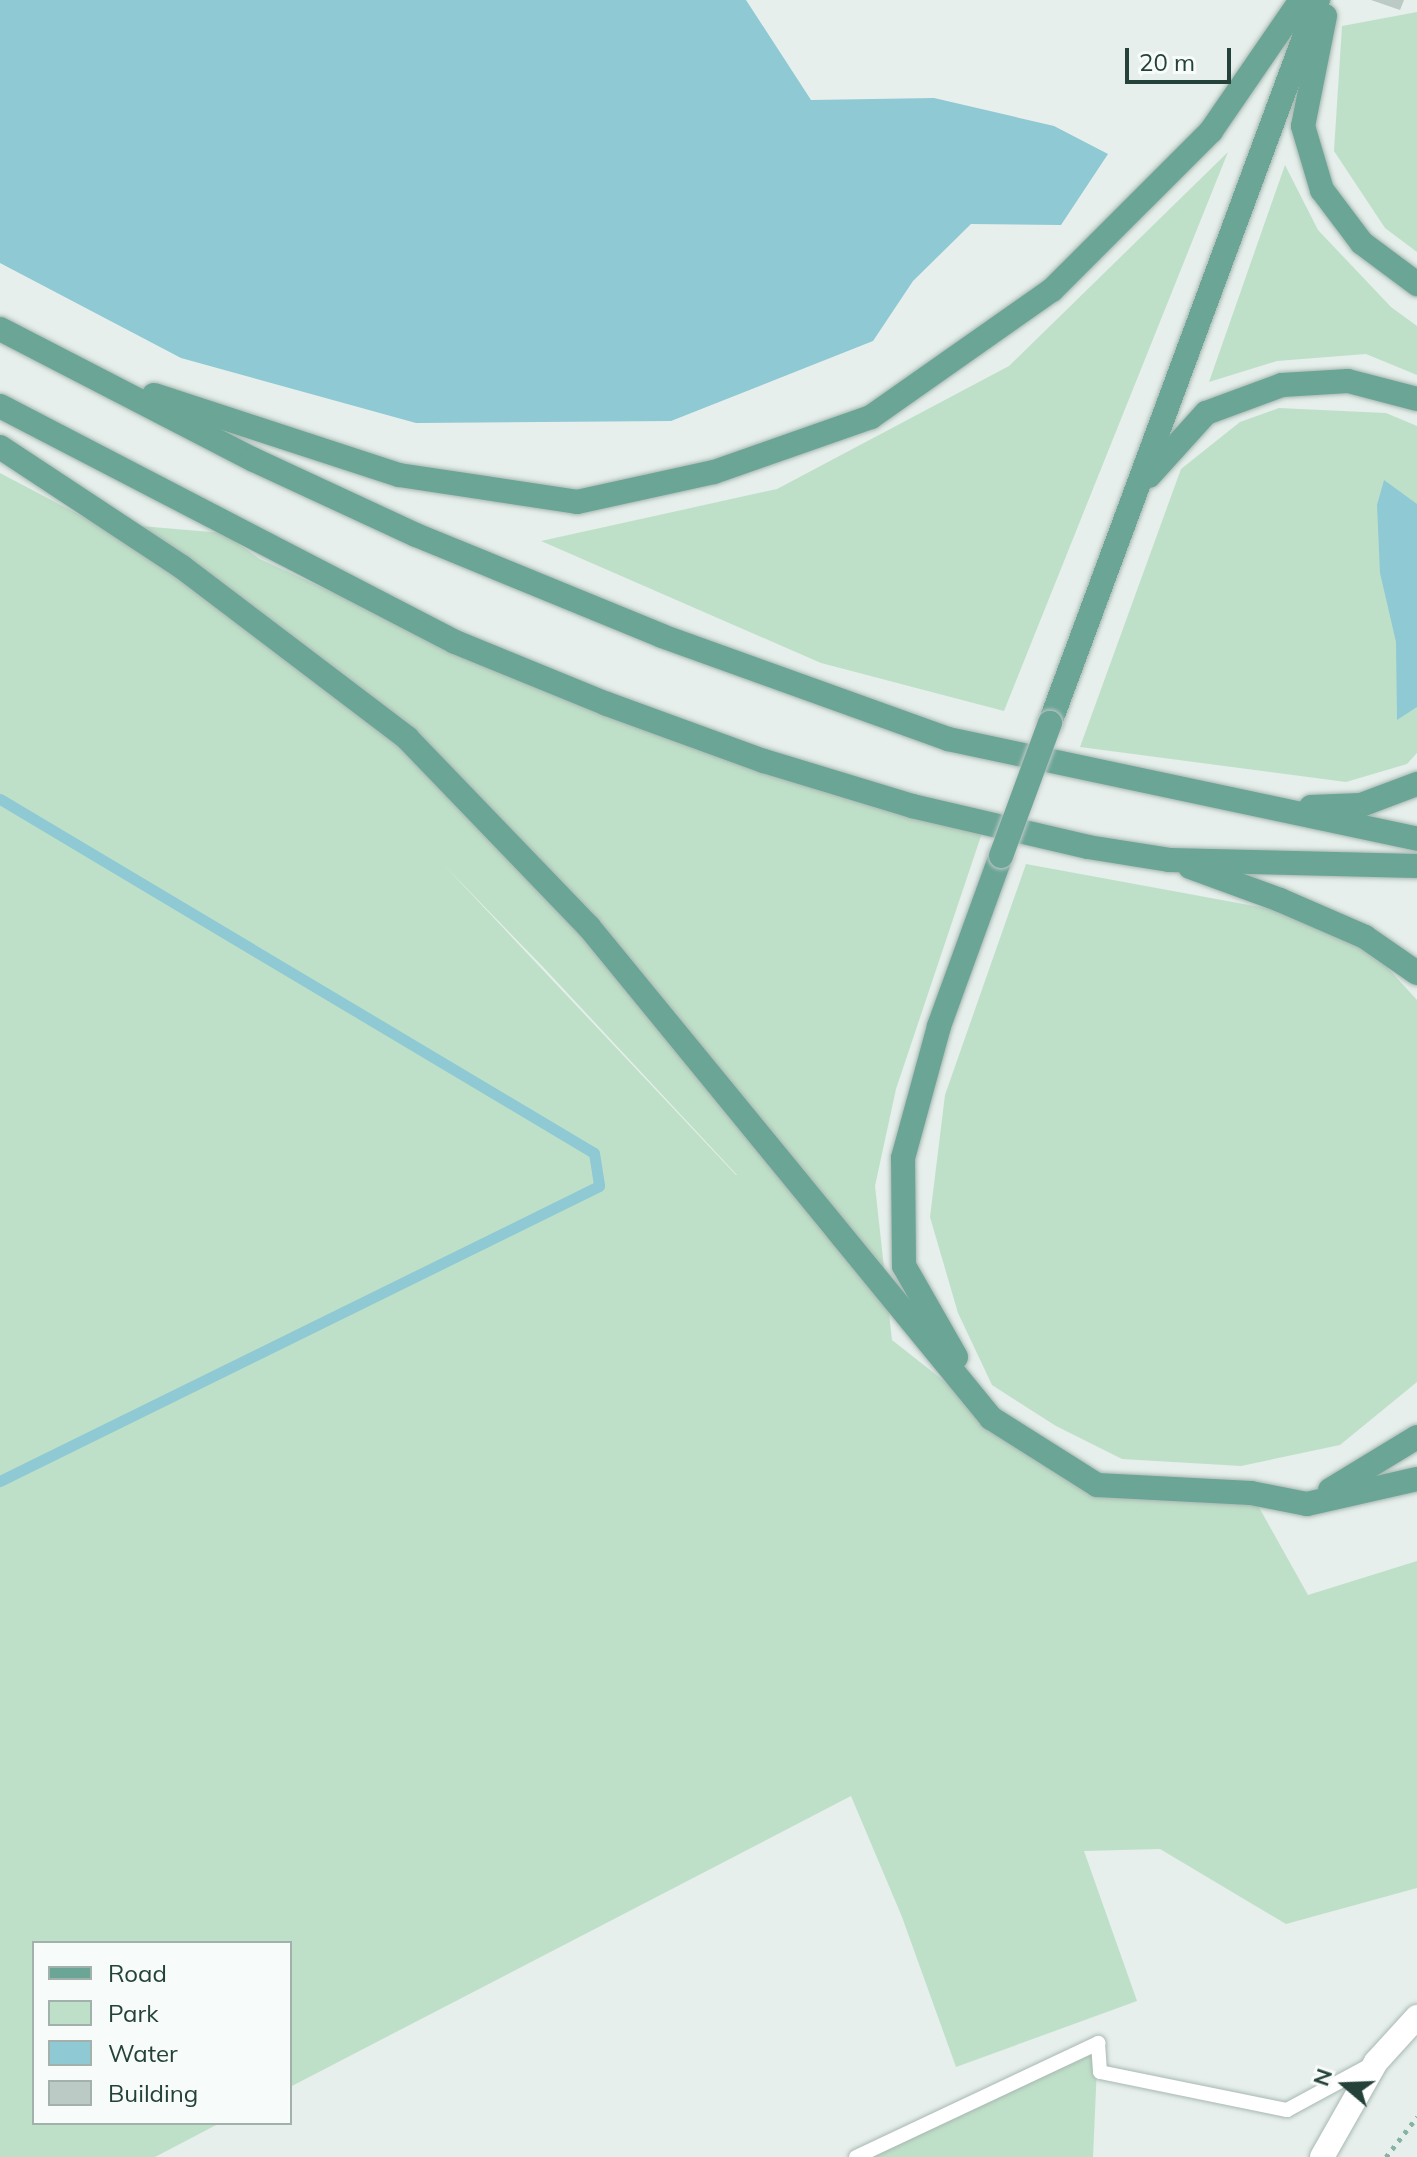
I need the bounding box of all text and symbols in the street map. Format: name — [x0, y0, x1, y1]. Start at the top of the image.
scale bar — [1129, 32, 1235, 82]
text: 20 m — [1139, 47, 1195, 77]
legend — [32, 1941, 292, 2125]
text: Road — [108, 1958, 167, 1988]
text: Park — [108, 1998, 159, 2028]
text: Water — [108, 2038, 178, 2068]
north arrow — [1305, 2045, 1385, 2125]
text: N — [1306, 2065, 1338, 2090]
text: Building — [108, 2078, 198, 2108]

